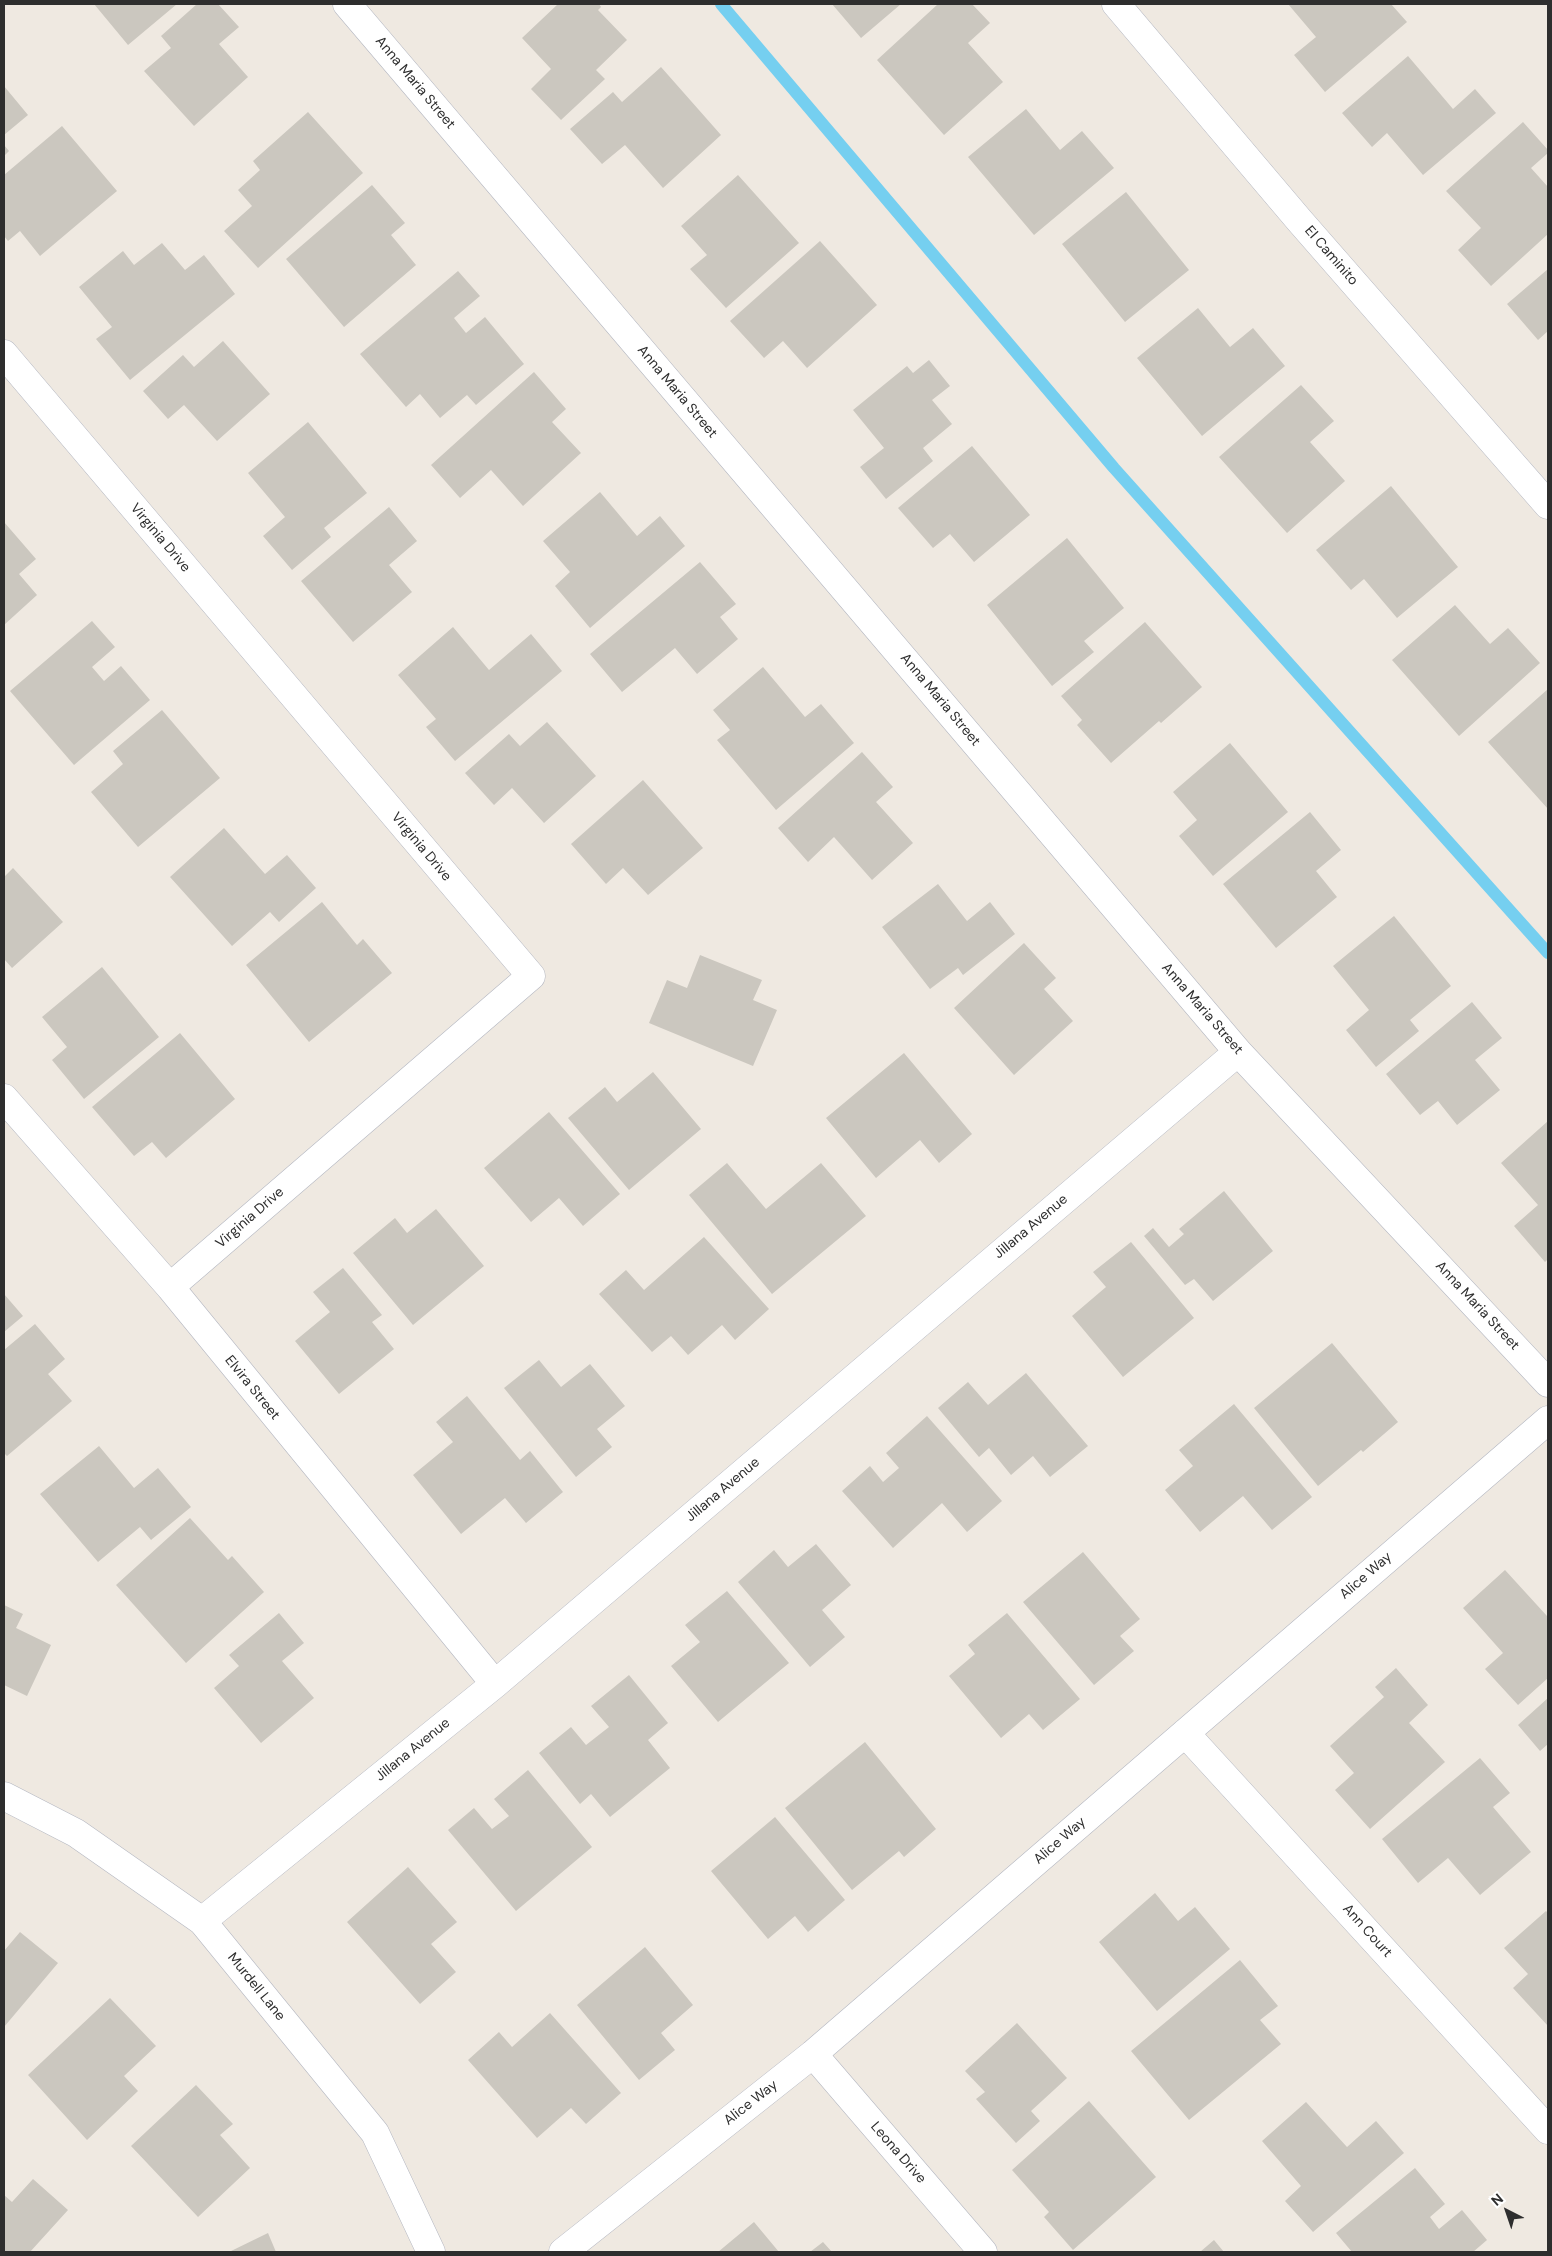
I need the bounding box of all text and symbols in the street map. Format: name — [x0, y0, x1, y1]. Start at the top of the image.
street label: Anna Maria Street — [371, 33, 459, 133]
street label: El Caminito — [1301, 223, 1361, 289]
street label: Anna Maria Street — [633, 342, 721, 442]
street label: Virginia Drive — [126, 500, 194, 576]
street label: Anna Maria Street — [896, 650, 984, 750]
street label: Virginia Drive — [387, 809, 455, 885]
street label: Anna Maria Street — [1158, 960, 1246, 1058]
street label: Virginia Drive — [212, 1184, 288, 1252]
street label: Jillana Avenue — [991, 1191, 1071, 1263]
street label: Anna Maria Street — [1431, 1258, 1523, 1354]
street label: Elvira Street — [221, 1352, 283, 1424]
street label: Jillana Avenue — [683, 1454, 763, 1526]
street label: Alice Way — [1337, 1549, 1395, 1603]
street label: Jillana Avenue — [372, 1715, 454, 1785]
street label: Alice Way — [1031, 1814, 1089, 1868]
street label: Ann Court — [1339, 1901, 1395, 1961]
street label: Murdell Lane — [224, 1950, 288, 2024]
street label: Alice Way — [721, 2077, 781, 2129]
street label: Leona Drive — [867, 2119, 929, 2187]
north arrow — [1482, 2186, 1532, 2236]
text: N — [1487, 2190, 1507, 2210]

